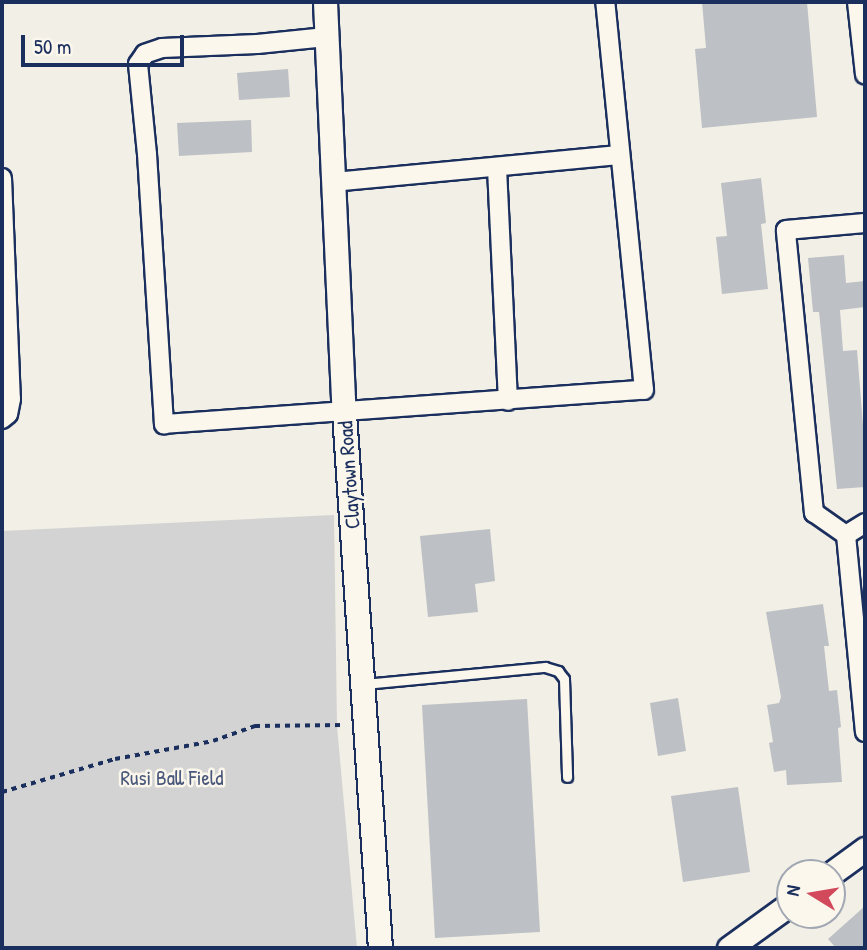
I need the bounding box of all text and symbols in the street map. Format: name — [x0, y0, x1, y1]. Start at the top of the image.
scale bar — [24, 21, 187, 65]
text: 50 m — [34, 32, 71, 61]
street label: Claytown Road — [333, 420, 365, 530]
park label: Rusi Ball Field — [120, 765, 224, 791]
north arrow — [776, 859, 846, 929]
text: N — [779, 883, 806, 898]

